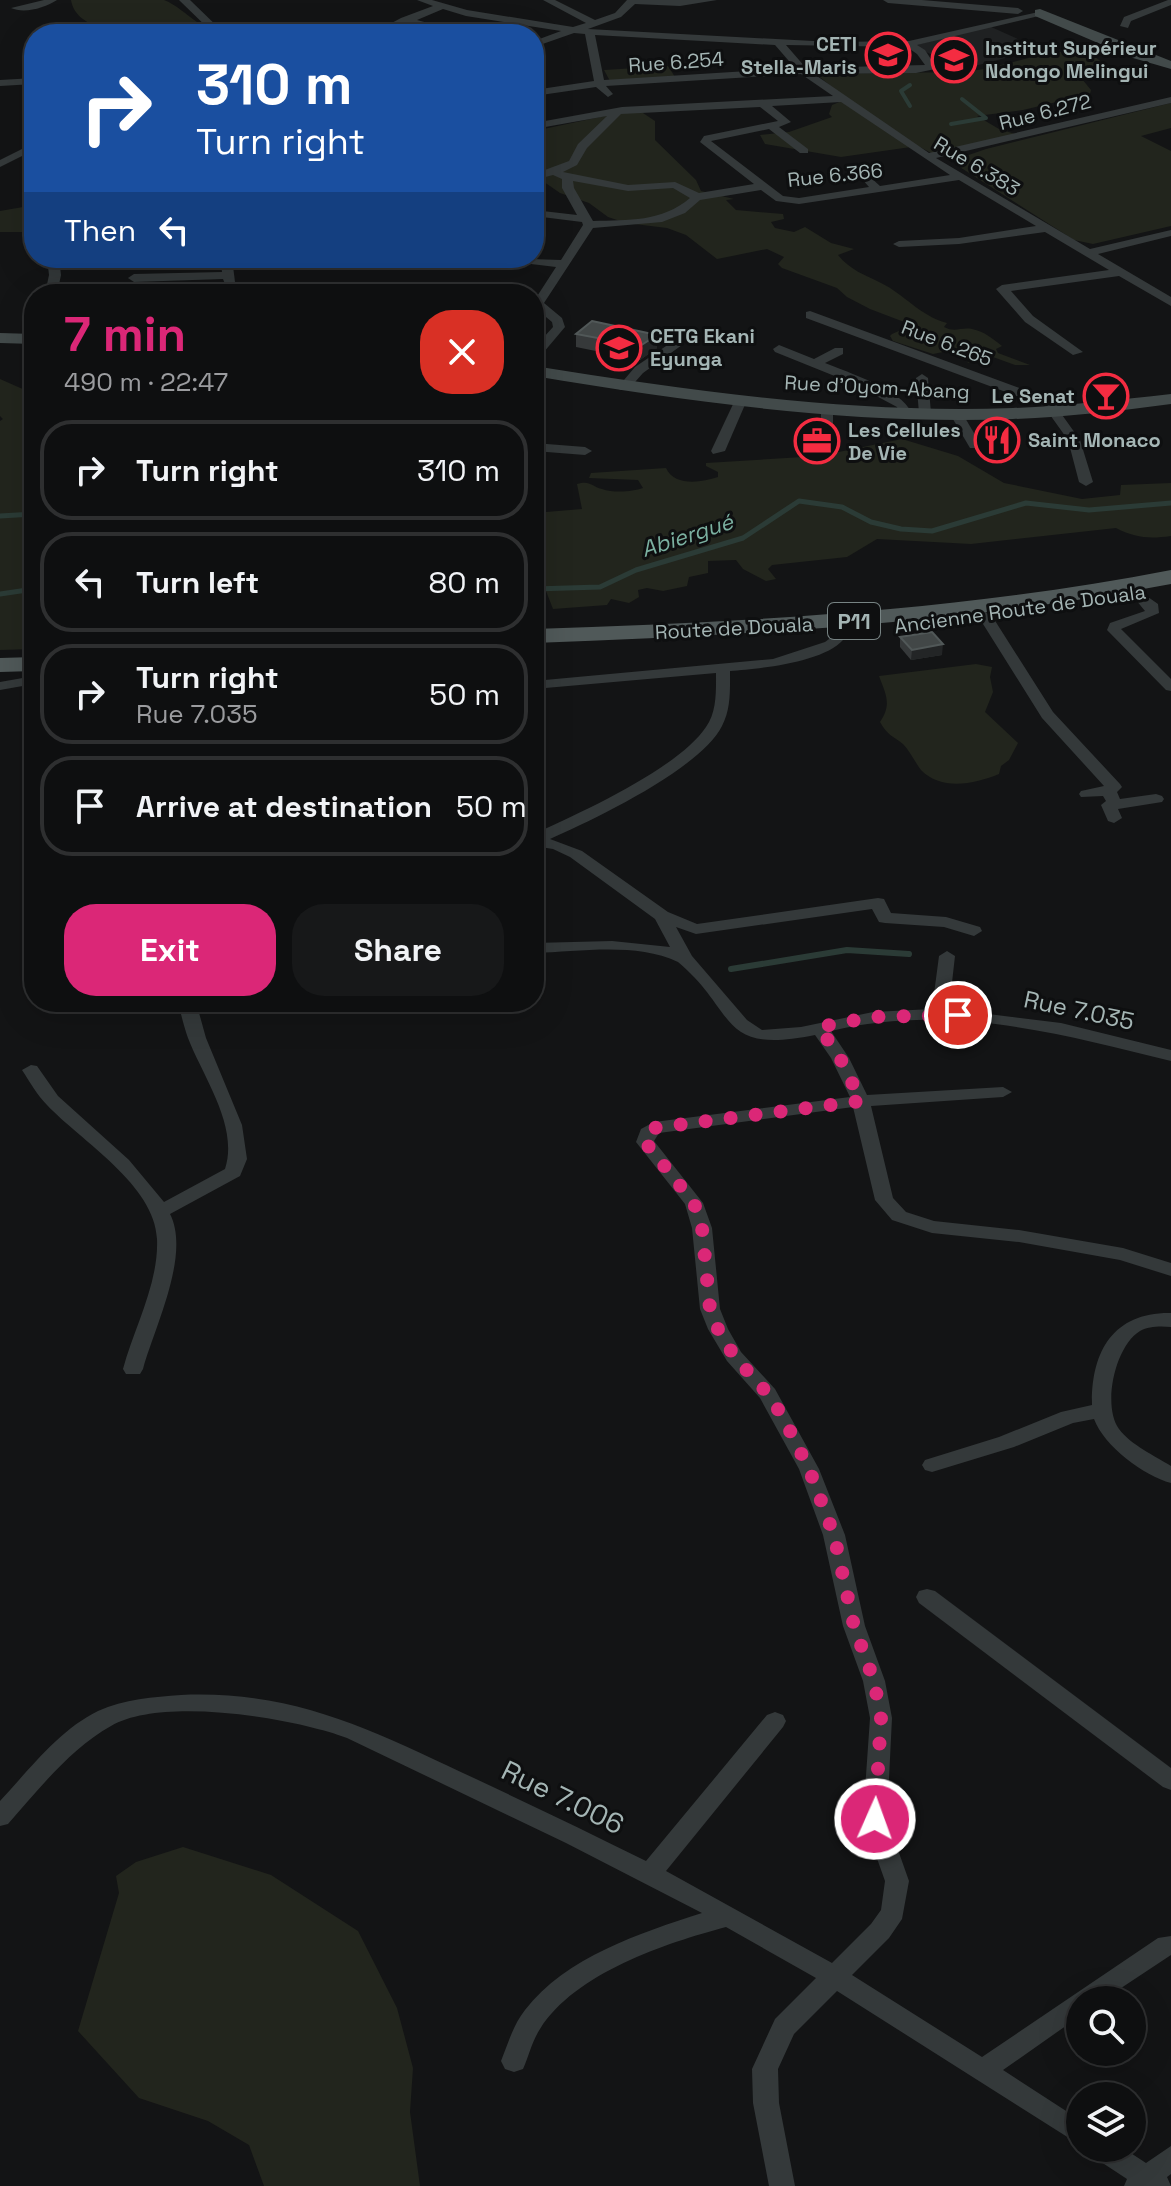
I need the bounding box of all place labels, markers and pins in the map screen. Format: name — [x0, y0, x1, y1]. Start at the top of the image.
place label: CETI Stella-Maris — [741, 31, 857, 80]
school or university icon: CETI Stella-Maris — [864, 31, 912, 79]
place label: Institut Supérieur Ndongo Melingui — [985, 35, 1157, 84]
school or university icon: Institut Supérieur Ndongo Melingui — [930, 36, 978, 84]
place label: CETG Ekani Eyunga — [650, 323, 755, 372]
school or university icon: CETG Ekani Eyunga — [595, 324, 643, 372]
bar icon: Le Senat — [1082, 372, 1130, 420]
place label: Le Senat — [992, 383, 1075, 409]
restaurant icon: Saint Monaco — [973, 416, 1021, 464]
office icon: Les Cellules De Vie — [793, 417, 841, 465]
place label: Les Cellules De Vie — [848, 417, 961, 466]
place label: Saint Monaco — [1028, 427, 1161, 453]
pin — [924, 981, 992, 1049]

